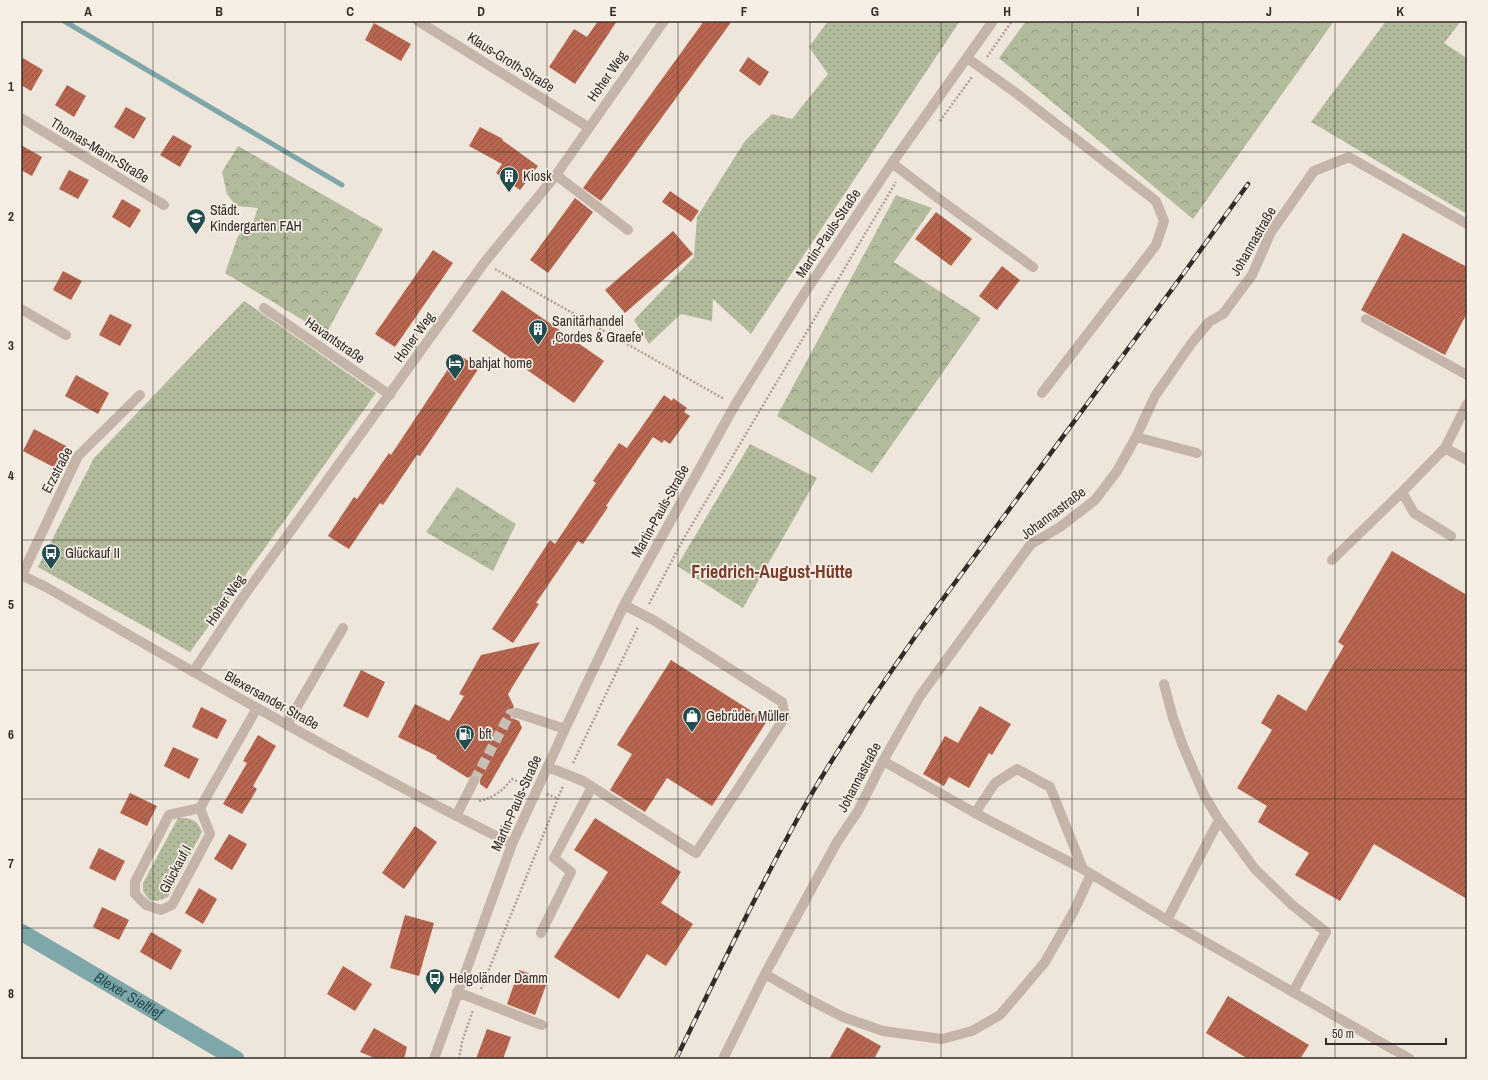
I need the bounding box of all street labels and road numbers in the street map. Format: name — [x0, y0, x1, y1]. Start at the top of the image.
street label: Klaus-Groth-Straße — [464, 28, 558, 96]
street label: Hoher Weg — [583, 47, 631, 105]
street label: Thomas-Mann-Straße — [47, 113, 153, 187]
street label: Martin-Pauls-Straße — [792, 185, 864, 281]
street label: Johannastraße — [1226, 203, 1280, 279]
street label: Hoher Weg — [390, 308, 439, 366]
street label: Havantstraße — [302, 313, 368, 367]
street label: Erzstraße — [37, 444, 77, 496]
street label: Martin-Pauls-Straße — [627, 461, 693, 561]
street label: Johannastraße — [1017, 483, 1089, 543]
street label: Hoher Weg — [201, 570, 249, 629]
street label: Blexersander Straße — [222, 667, 322, 733]
street label: Johannastraße — [833, 739, 885, 815]
street label: Martin-Pauls-Straße — [487, 752, 545, 854]
street label: Glückauf I — [155, 842, 195, 896]

